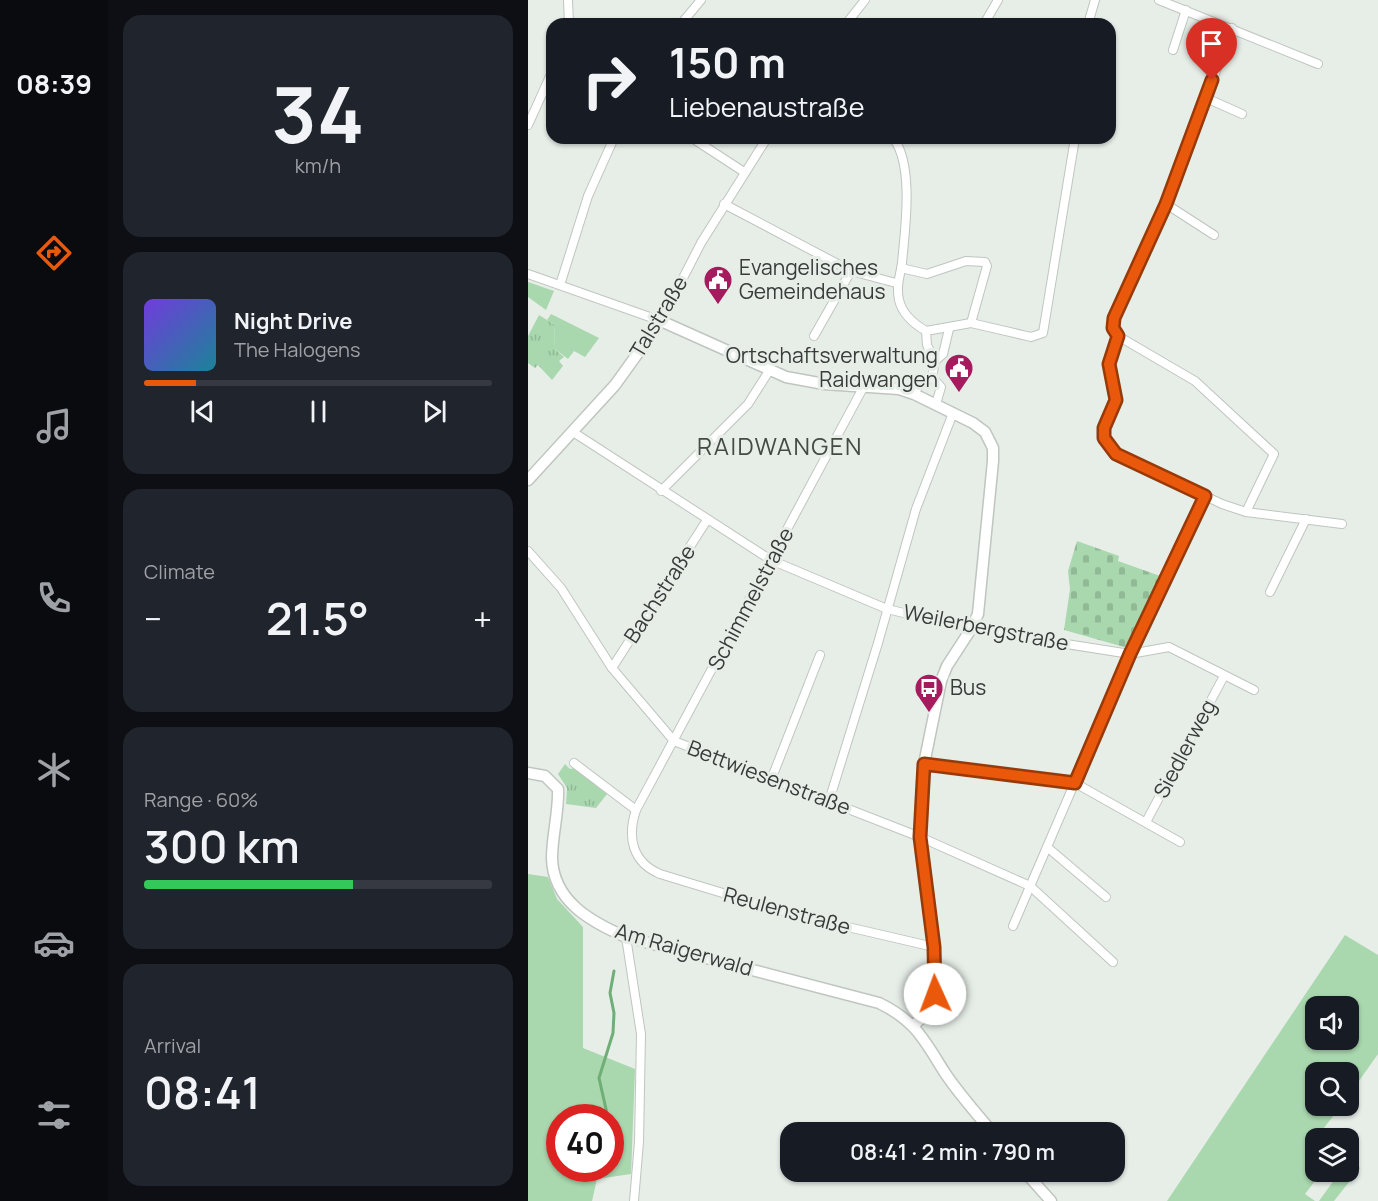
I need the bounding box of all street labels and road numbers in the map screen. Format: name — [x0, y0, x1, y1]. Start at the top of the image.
street label: Talstraße — [623, 270, 694, 363]
street label: Schimmelstraße — [701, 522, 800, 675]
street label: Bachstraße — [617, 539, 701, 648]
street label: Weilerbergstraße — [901, 597, 1071, 657]
street label: Siedlerweg — [1146, 694, 1222, 803]
street label: Bettwiesenstraße — [684, 733, 855, 821]
street label: Reulenstraße — [721, 880, 854, 940]
street label: Am Raigerwald — [612, 916, 756, 982]

